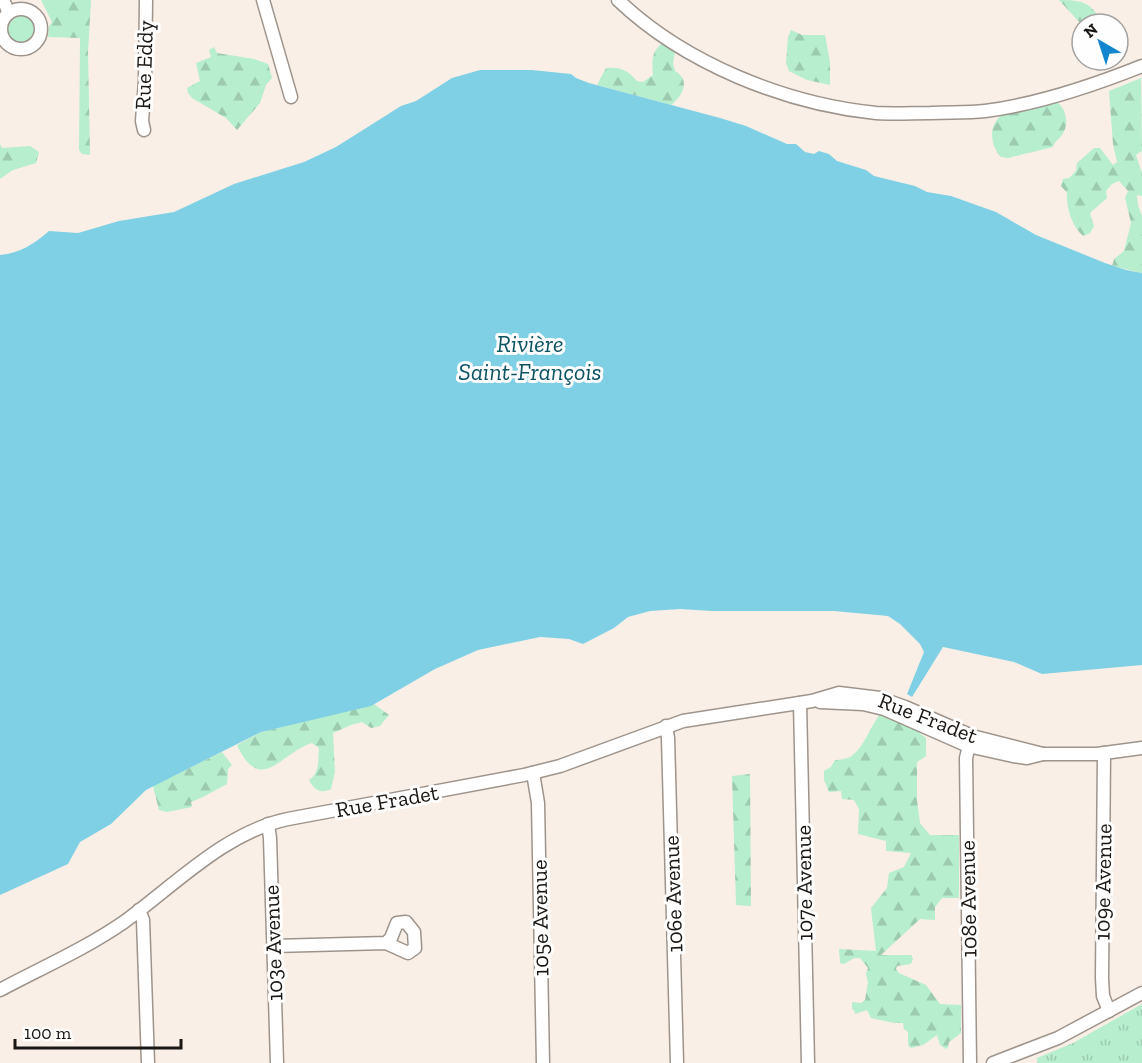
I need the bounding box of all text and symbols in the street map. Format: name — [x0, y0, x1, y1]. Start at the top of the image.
north arrow — [1070, 12, 1130, 72]
street label: Rue Eddy — [129, 19, 159, 110]
text: N — [1080, 20, 1102, 42]
water label: Rivière Saint-François — [458, 329, 602, 386]
street label: Rue Fradet — [875, 687, 982, 750]
street label: Rue Fradet — [333, 779, 441, 823]
street label: 109e Avenue — [1088, 823, 1118, 941]
street label: 107e Avenue — [789, 825, 819, 941]
street label: 106e Avenue — [657, 835, 689, 953]
street label: 108e Avenue — [953, 840, 983, 958]
street label: 105e Avenue — [525, 859, 555, 977]
street label: 103e Avenue — [257, 884, 289, 1002]
scale bar — [15, 1012, 182, 1050]
text: 100 m — [24, 1022, 72, 1044]

